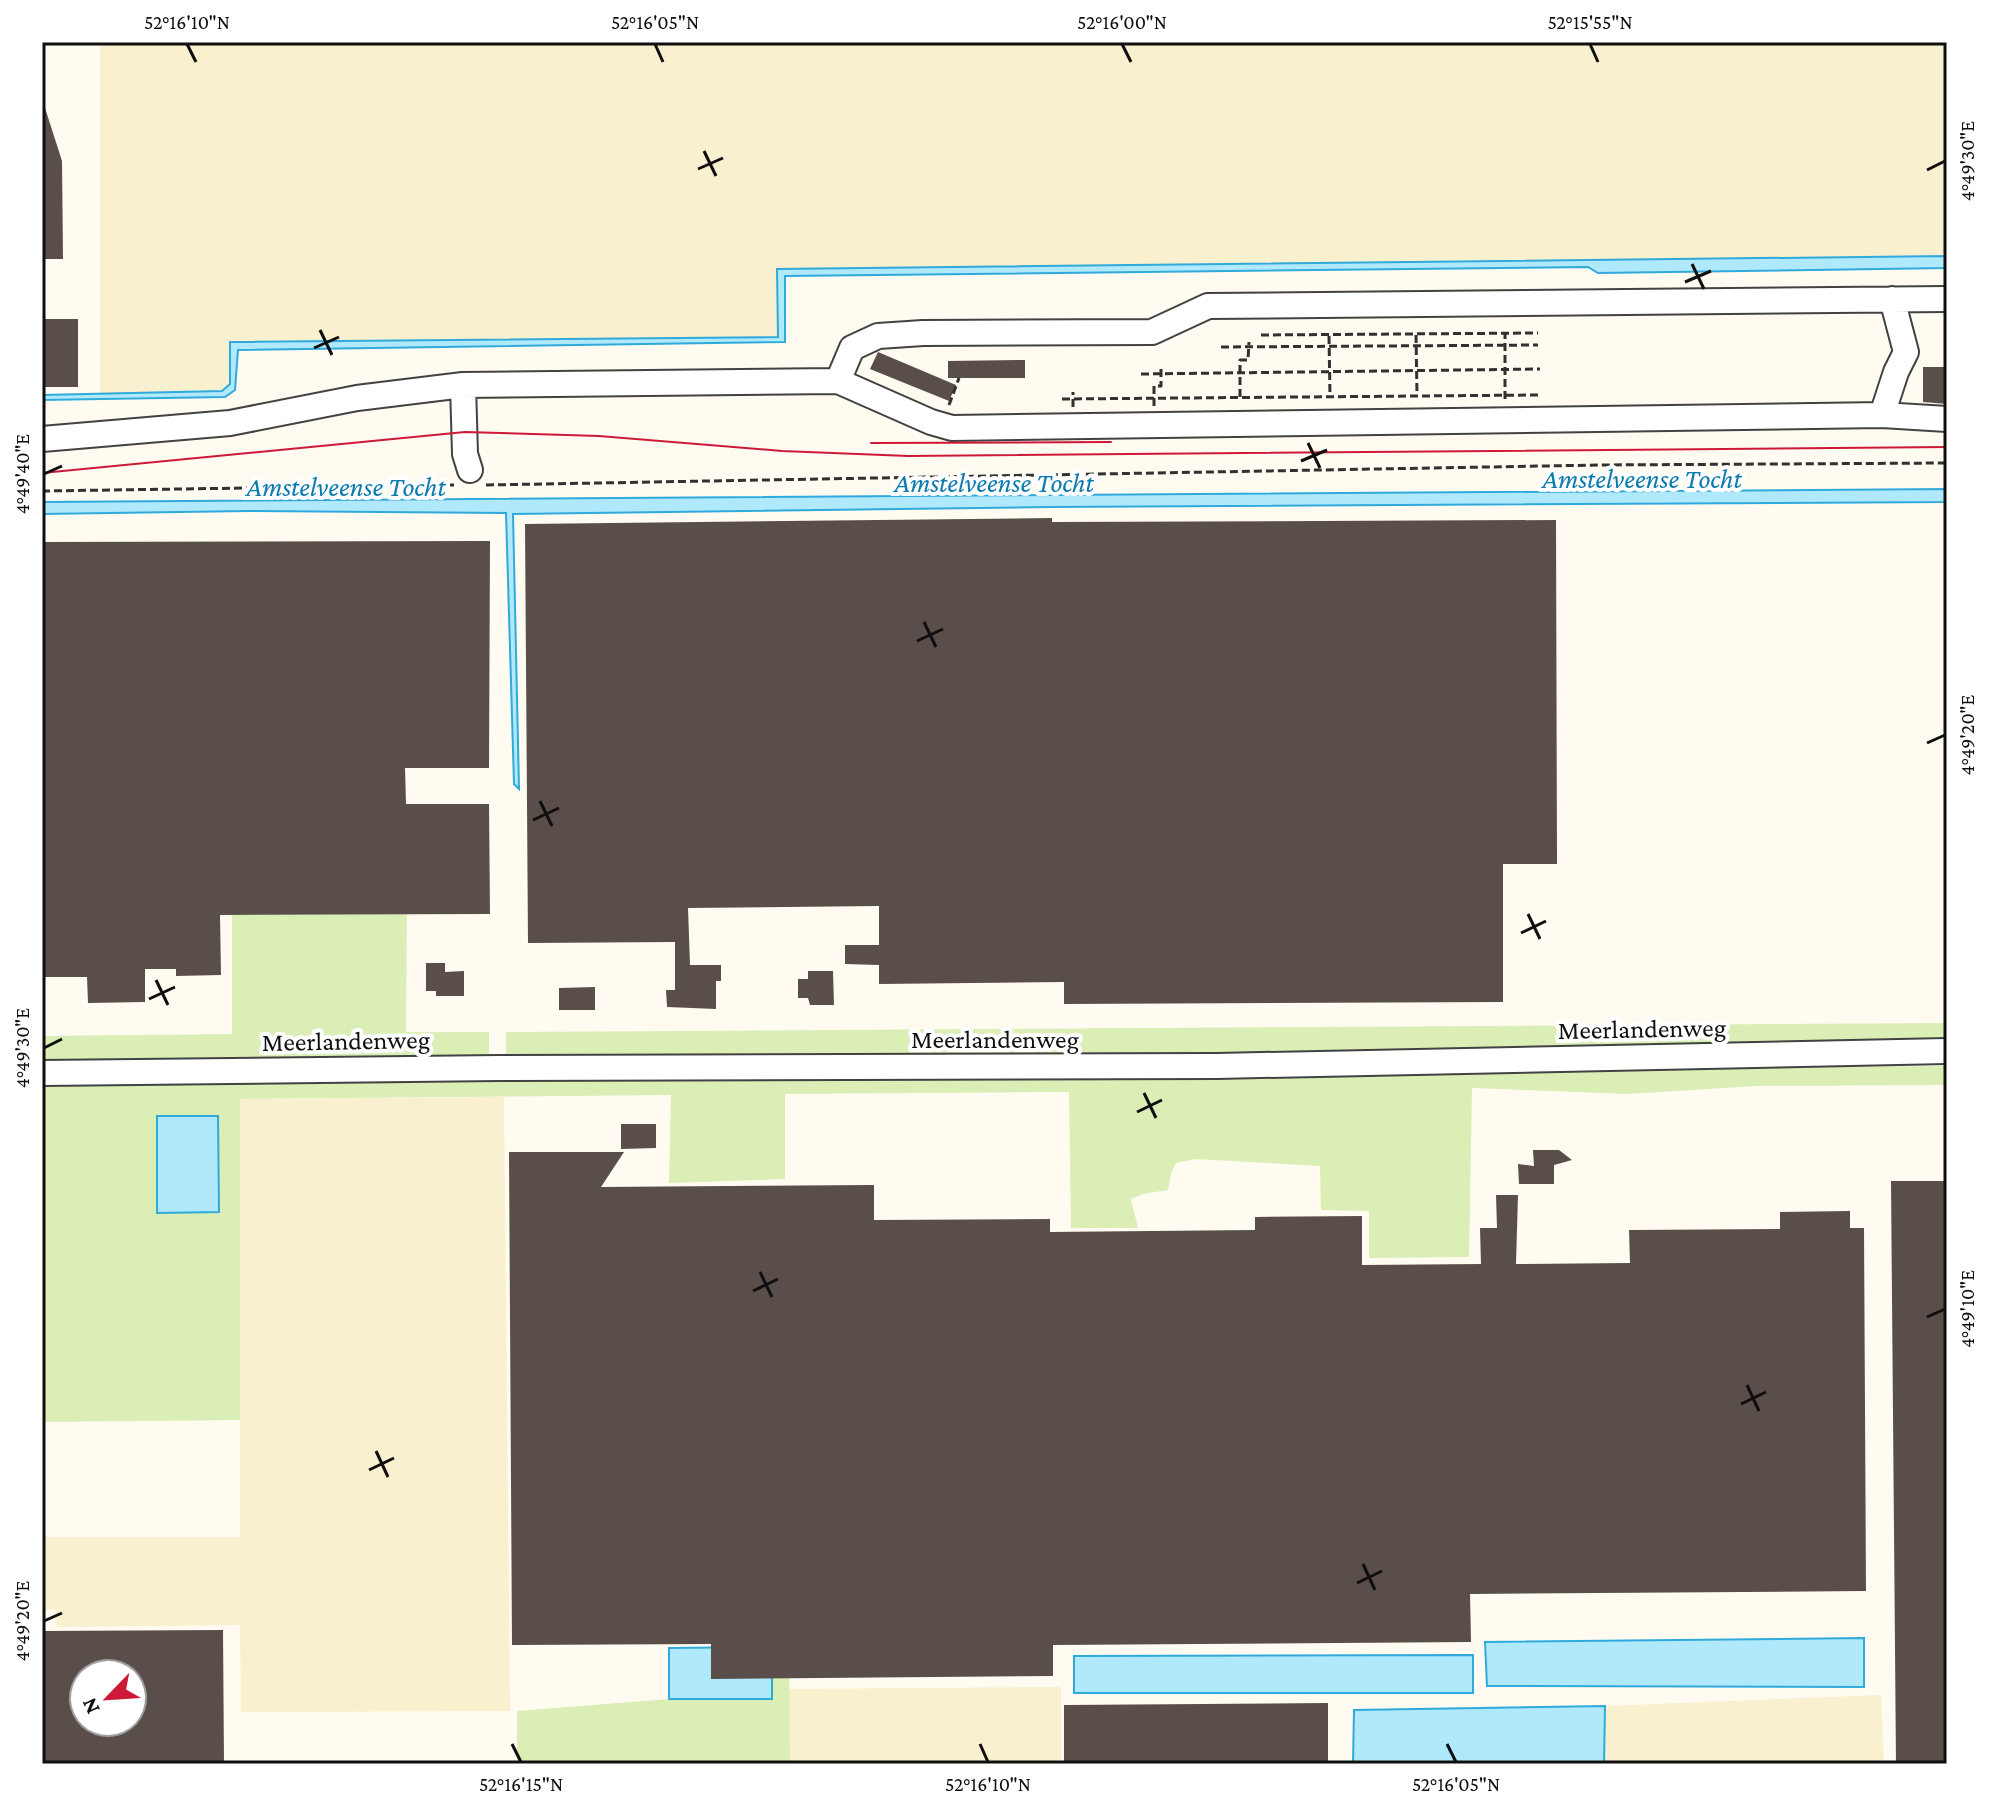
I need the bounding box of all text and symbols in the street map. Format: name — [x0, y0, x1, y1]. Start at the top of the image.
text: 52°16'10"N — [144, 11, 230, 33]
text: 52°16'05"N — [611, 11, 699, 33]
text: 52°16'00"N — [1077, 11, 1167, 33]
text: 52°15'55"N — [1547, 11, 1633, 33]
text: 4°49'30"E — [1956, 121, 1978, 201]
text: 4°49'40"E — [11, 434, 33, 514]
water label: Amstelveense Tocht — [1540, 463, 1743, 494]
water label: Amstelveense Tocht — [892, 467, 1095, 498]
water label: Amstelveense Tocht — [244, 471, 447, 502]
text: 4°49'20"E — [1956, 694, 1978, 775]
text: 4°49'30"E — [11, 1008, 33, 1088]
street label: Meerlandenweg — [1558, 1013, 1727, 1045]
street label: Meerlandenweg — [262, 1025, 431, 1057]
street label: Meerlandenweg — [911, 1025, 1080, 1054]
text: 4°49'10"E — [1956, 1270, 1978, 1348]
text: 4°49'20"E — [11, 1580, 33, 1661]
north arrow — [68, 1658, 148, 1738]
text: N — [76, 1694, 105, 1718]
text: 52°16'15"N — [479, 1773, 563, 1795]
text: 52°16'10"N — [945, 1773, 1031, 1795]
text: 52°16'05"N — [1412, 1773, 1500, 1795]

